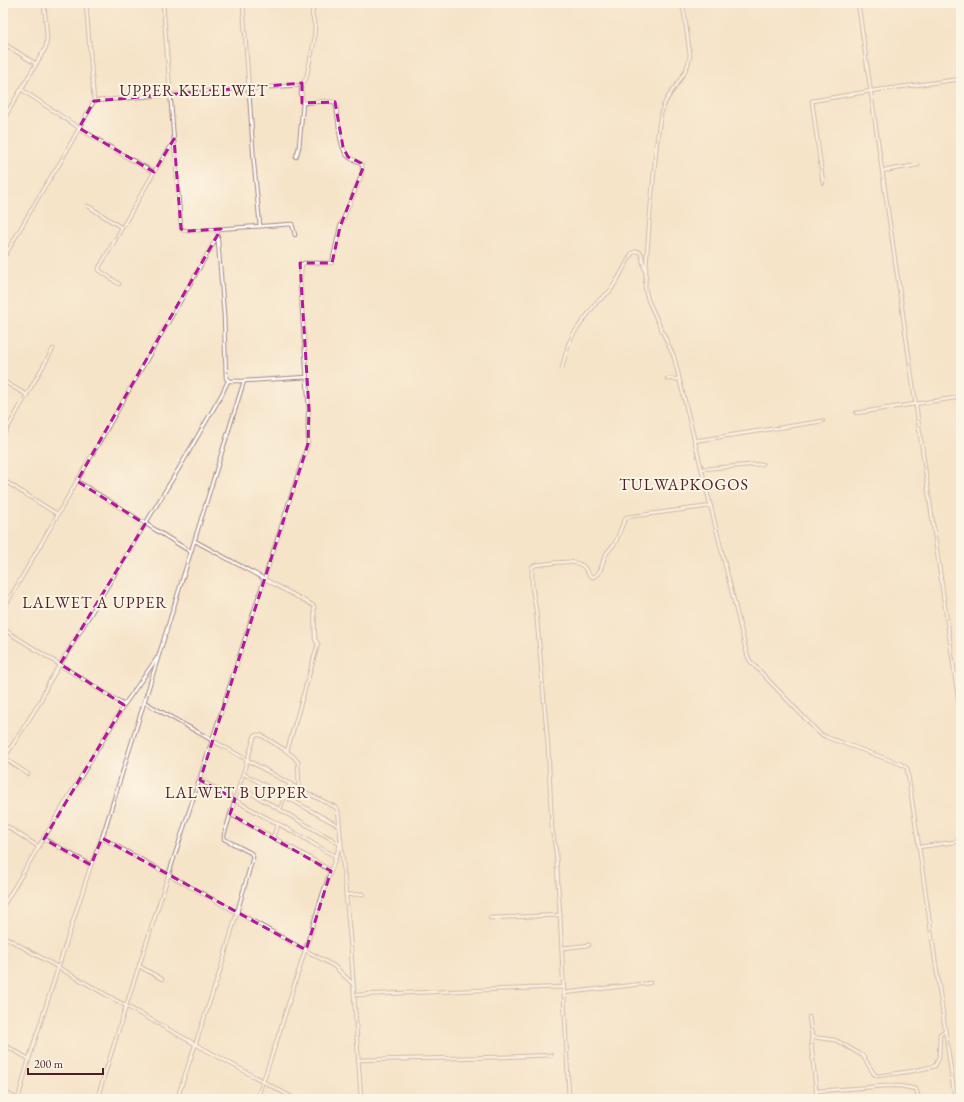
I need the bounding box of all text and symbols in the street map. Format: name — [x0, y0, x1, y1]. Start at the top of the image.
district label: UPPER KELELWET — [119, 80, 269, 101]
district label: TULWAPKOGOS — [619, 474, 749, 495]
district label: LALWET A UPPER — [22, 592, 168, 613]
district label: LALWET B UPPER — [165, 782, 309, 803]
scale bar — [28, 1050, 103, 1076]
text: 200 m — [34, 1056, 64, 1072]

